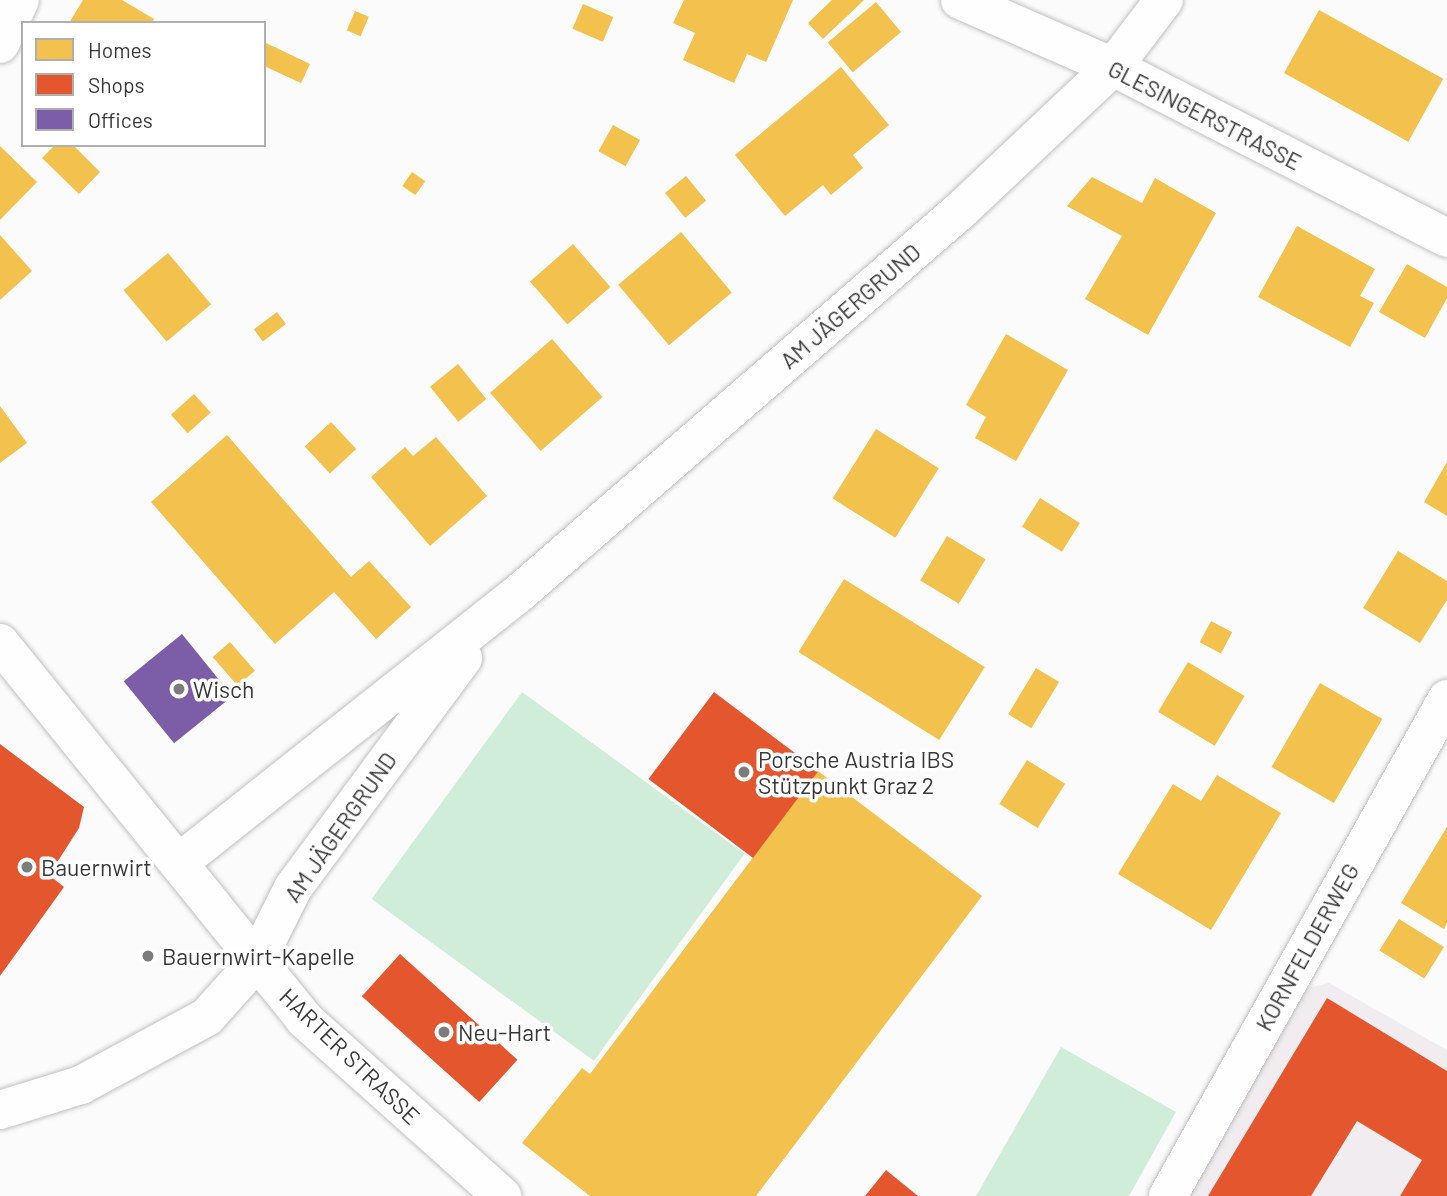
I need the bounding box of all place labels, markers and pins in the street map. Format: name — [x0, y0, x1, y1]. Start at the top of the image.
place label: Wisch — [193, 675, 254, 703]
marker: Wisch — [171, 681, 187, 697]
place label: Porsche Austria IBS Stützpunkt Graz 2 — [758, 745, 954, 799]
marker: Porsche Austria IBS Stützpunkt Graz 2 — [736, 764, 752, 780]
place label: Bauernwirt — [41, 853, 152, 881]
marker: Bauernwirt — [19, 859, 35, 875]
place label: Bauernwirt-Kapelle — [162, 942, 355, 970]
marker: Bauernwirt-Kapelle — [140, 948, 156, 964]
place label: Neu-Hart — [458, 1018, 551, 1046]
marker: Neu-Hart — [436, 1024, 452, 1040]

